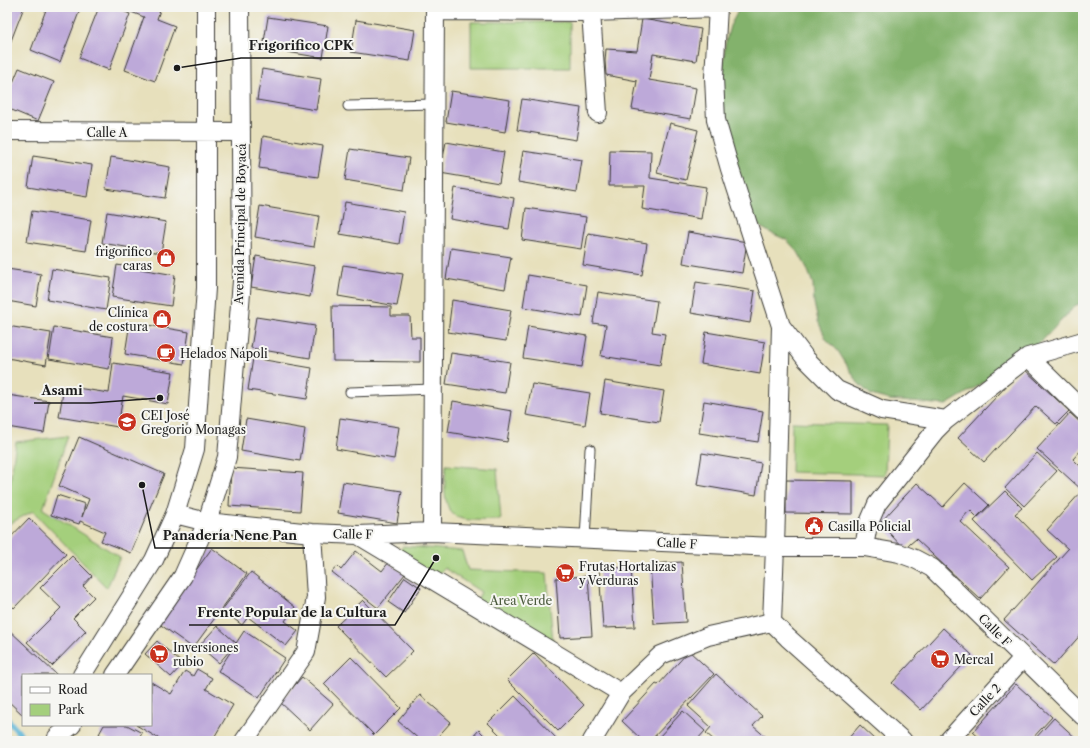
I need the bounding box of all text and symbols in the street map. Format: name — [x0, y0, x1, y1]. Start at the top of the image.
callout: Frigorifico CPK — [241, 33, 361, 58]
text: Frigorifico CPK — [249, 37, 354, 53]
street label: Calle A — [86, 125, 129, 140]
street label: Avenida Principal de Boyacá — [231, 143, 249, 306]
place label: frigorifico caras — [95, 244, 152, 273]
shop icon: frigorifico caras — [155, 247, 177, 269]
place label: Clínica de costura — [89, 305, 149, 334]
shop icon: Clínica de costura — [151, 308, 173, 330]
cafe icon: Helados Nápoli — [155, 342, 177, 364]
place label: Helados Nápoli — [180, 346, 268, 361]
callout: Asami — [34, 378, 91, 403]
text: Asami — [40, 382, 83, 398]
place label: CEI José Gregorio Monagas — [141, 408, 246, 437]
school or university icon: CEI José Gregorio Monagas — [116, 411, 138, 433]
public building icon: Casilla Policial — [803, 515, 825, 537]
place label: Casilla Policial — [828, 519, 911, 534]
callout: Panadería Nene Pan — [155, 523, 305, 548]
street label: Calle F — [333, 526, 374, 542]
text: Panadería Nene Pan — [163, 527, 297, 543]
street label: Calle F — [656, 534, 698, 552]
place label: Frutas Hortalizas y Verduras — [578, 559, 676, 588]
supermarket icon: Frutas Hortalizas y Verduras — [554, 562, 576, 584]
park label: Area Verde — [489, 593, 553, 608]
callout: Frente Popular de la Cultura — [189, 600, 395, 625]
text: Frente Popular de la Cultura — [197, 604, 387, 620]
street label: Calle F — [975, 610, 1015, 650]
place label: Inversiones rubio — [173, 640, 238, 669]
supermarket icon: Inversiones rubio — [148, 643, 170, 665]
supermarket icon: Mercal — [929, 648, 951, 670]
place label: Mercal — [954, 652, 994, 667]
legend — [22, 674, 152, 726]
street label: Calle 2 — [966, 680, 1004, 720]
text: Road — [58, 682, 88, 697]
text: Park — [58, 702, 85, 717]

